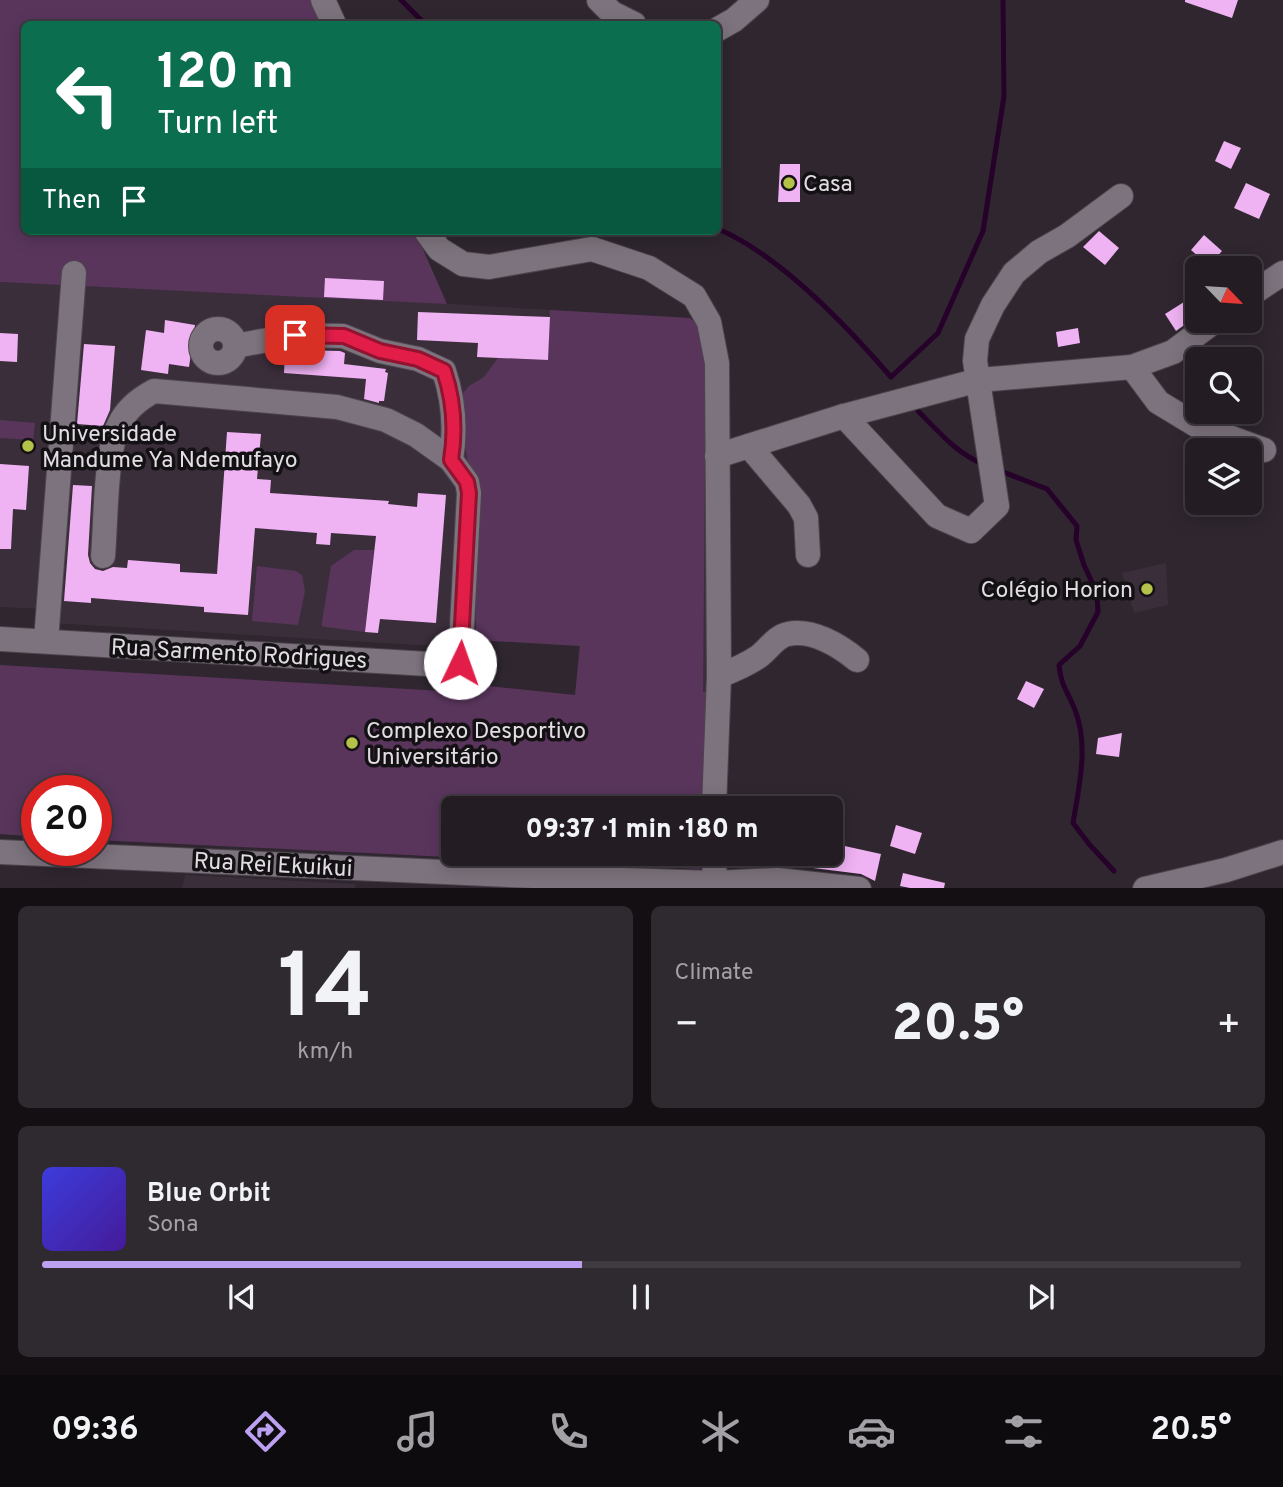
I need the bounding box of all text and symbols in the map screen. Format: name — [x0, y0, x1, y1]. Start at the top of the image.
text: 120 m — [157, 44, 294, 106]
icon: left — [42, 49, 133, 140]
text: Turn left — [157, 105, 278, 145]
place label: Casa — [803, 171, 853, 200]
marker: Casa — [781, 175, 797, 191]
icon: arrive — [115, 182, 153, 220]
text: Then — [42, 185, 101, 218]
north arrow — [1185, 256, 1262, 332]
map controls — [1185, 256, 1262, 515]
pin — [265, 305, 325, 365]
icon: arrive — [276, 316, 314, 354]
button: search — [1185, 347, 1262, 424]
place label: Universidade Mandume Ya Ndemufayo — [42, 421, 298, 476]
marker: Universidade Mandume Ya Ndemufayo — [20, 438, 36, 454]
button: layers — [1185, 438, 1262, 515]
place label: Colégio Horion — [981, 577, 1133, 606]
marker: Colégio Horion — [1139, 581, 1155, 597]
position arrow — [423, 626, 497, 700]
street label: Rua Sarmento Rodrigues — [110, 634, 368, 677]
place label: Complexo Desportivo Universitário — [366, 718, 586, 773]
marker: Complexo Desportivo Universitário — [344, 735, 360, 751]
speed limit sign: 20 — [21, 775, 112, 866]
text: 09:37 · 1 min · 180 m — [525, 814, 759, 847]
street label: Rua Rei Ekuikui — [193, 848, 353, 885]
text: 14 — [278, 935, 373, 1050]
text: Climate — [675, 959, 753, 988]
text: 20.5° — [891, 993, 1024, 1059]
text: − — [675, 1002, 699, 1051]
text: + — [1216, 1002, 1241, 1051]
text: km/h — [297, 1038, 353, 1067]
text: Blue Orbit — [147, 1178, 271, 1211]
text: Sona — [147, 1211, 198, 1240]
icon: previous — [223, 1278, 261, 1316]
icon: pause — [622, 1278, 660, 1316]
icon: next — [1022, 1278, 1060, 1316]
icon: directions — [241, 1407, 290, 1456]
icon: music — [393, 1407, 442, 1456]
icon: phone — [544, 1407, 593, 1456]
icon: climate — [696, 1407, 745, 1456]
icon: car — [847, 1407, 896, 1456]
icon: filters — [999, 1407, 1048, 1456]
text: 09:36 — [51, 1411, 139, 1451]
text: 20.5° — [1150, 1411, 1232, 1451]

